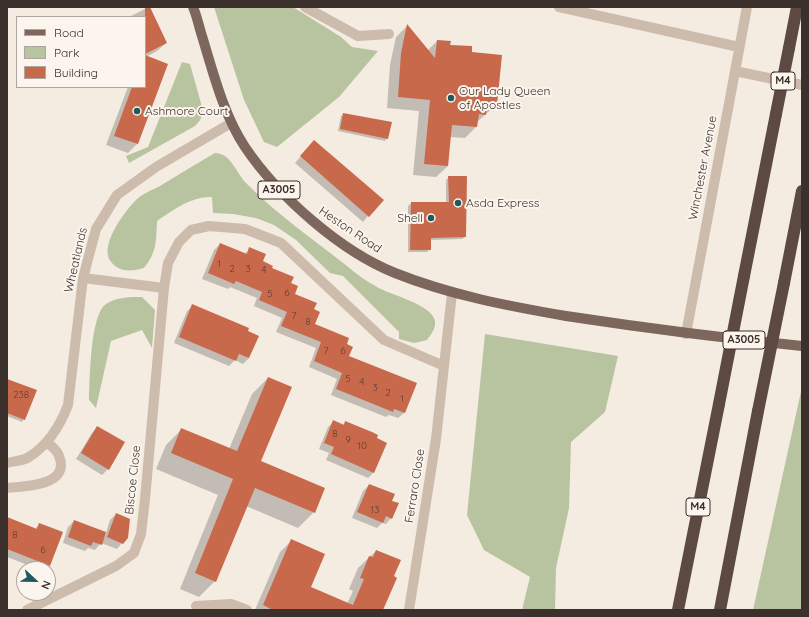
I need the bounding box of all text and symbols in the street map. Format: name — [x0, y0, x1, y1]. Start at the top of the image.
legend — [16, 16, 146, 88]
text: Road — [54, 25, 84, 40]
text: Park — [54, 45, 79, 60]
text: Building — [54, 65, 98, 80]
road number: M4 — [771, 72, 795, 90]
place label: Our Lady Queen of Apostles — [459, 84, 551, 112]
marker: Our Lady Queen of Apostles — [446, 93, 456, 103]
place label: Ashmore Court — [145, 104, 228, 118]
marker: Ashmore Court — [132, 106, 142, 116]
street label: Winchester Avenue — [686, 114, 720, 222]
road number: A3005 — [258, 181, 300, 199]
place label: Asda Express — [466, 196, 539, 210]
marker: Asda Express — [453, 198, 463, 208]
street label: Heston Road — [316, 204, 384, 256]
place label: Shell — [397, 211, 423, 225]
marker: Shell — [426, 213, 436, 223]
street label: Wheatlands — [62, 226, 90, 294]
house number: 1 — [217, 258, 221, 270]
house number: 2 — [229, 263, 235, 275]
house number: 3 — [245, 263, 251, 275]
house number: 4 — [261, 264, 267, 276]
house number: 6 — [284, 287, 290, 299]
house number: 5 — [267, 288, 273, 300]
house number: 7 — [291, 310, 297, 322]
house number: 8 — [305, 316, 311, 328]
road number: A3005 — [723, 331, 765, 349]
house number: 7 — [323, 345, 329, 357]
house number: 6 — [340, 345, 346, 357]
house number: 5 — [345, 373, 351, 385]
house number: 4 — [359, 376, 365, 388]
house number: 3 — [372, 382, 378, 394]
house number: 2 — [385, 387, 391, 399]
house number: 238 — [13, 389, 29, 401]
house number: 1 — [400, 393, 404, 405]
house number: 8 — [332, 428, 338, 440]
house number: 9 — [345, 434, 351, 446]
house number: 10 — [357, 440, 367, 452]
street label: Biscoe Close — [122, 445, 144, 515]
street label: Ferraro Close — [402, 448, 428, 524]
road number: M4 — [686, 498, 710, 516]
house number: 13 — [371, 504, 379, 516]
house number: 8 — [12, 529, 18, 541]
house number: 6 — [40, 544, 46, 556]
north arrow — [16, 561, 56, 601]
text: N — [38, 579, 54, 591]

